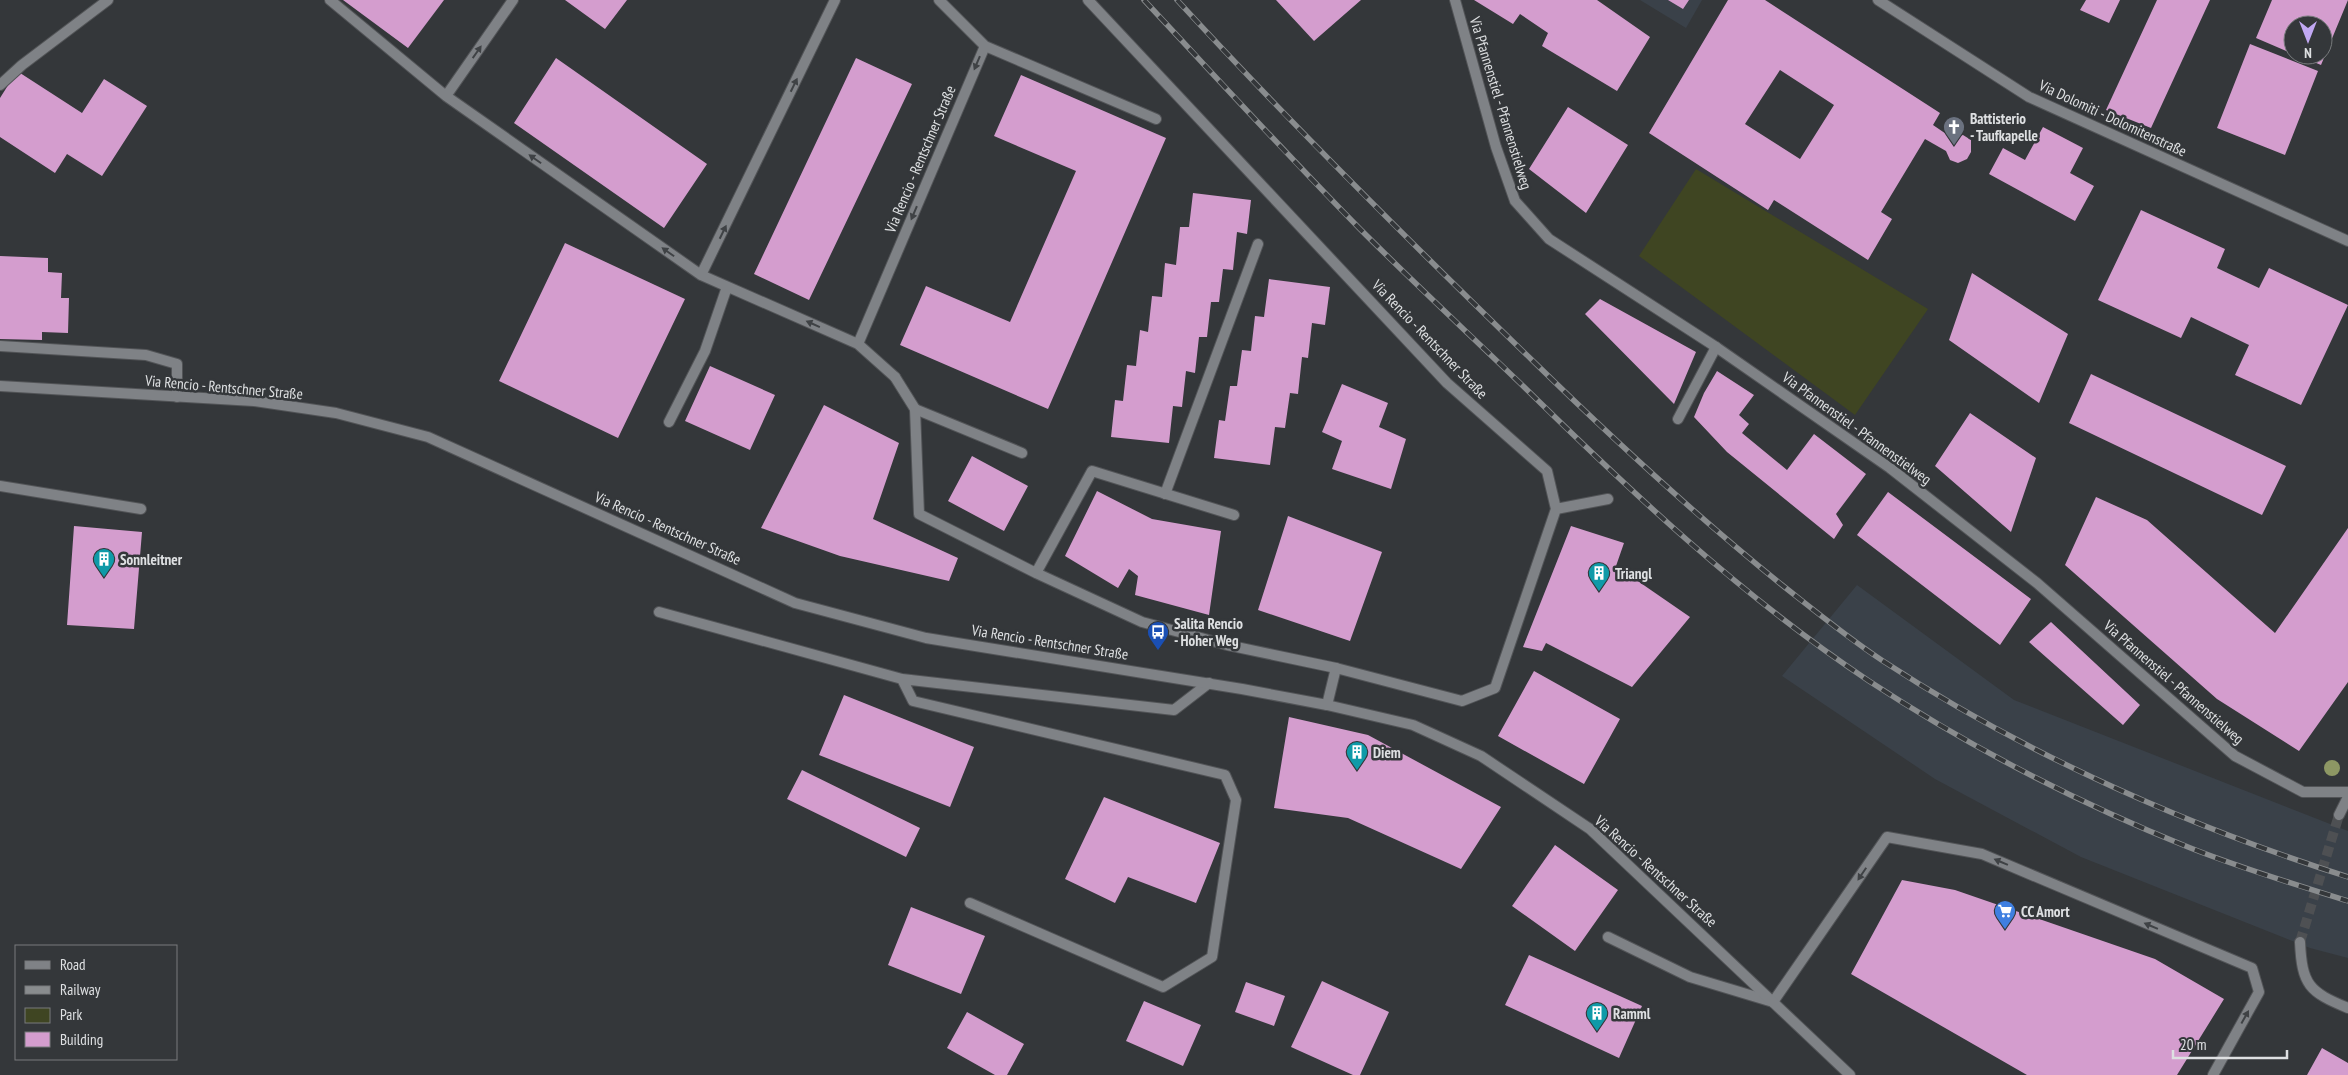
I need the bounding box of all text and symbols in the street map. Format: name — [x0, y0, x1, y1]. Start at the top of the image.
street label: Via Pfannenstiel - Pfannenstielweg — [1465, 13, 1536, 192]
north arrow — [2283, 15, 2333, 65]
text: N — [2304, 44, 2312, 62]
one-way arrow — [472, 45, 482, 59]
one-way arrow — [973, 56, 981, 70]
street label: Via Dolomiti - Dolomitenstraße — [2035, 75, 2190, 161]
one-way arrow — [790, 78, 798, 93]
street label: Via Rencio - Rentschner Straße — [880, 82, 960, 236]
place label: Battisterio - Taufkapelle — [1970, 109, 2038, 145]
church icon: Battisterio - Taufkapelle — [1942, 115, 1966, 146]
one-way arrow — [529, 154, 542, 164]
one-way arrow — [909, 206, 917, 220]
one-way arrow — [718, 224, 727, 239]
one-way arrow — [661, 247, 675, 257]
street label: Via Rencio - Rentschner Straße — [1368, 275, 1492, 403]
one-way arrow — [806, 320, 820, 328]
street label: Via Pfannenstiel - Pfannenstielweg — [1778, 367, 1935, 488]
street label: Via Rencio - Rentschner Straße — [143, 371, 304, 403]
street label: Via Rencio - Rentschner Straße — [591, 487, 744, 569]
building icon: Sonnleitner — [92, 547, 116, 578]
place label: Sonnleitner — [120, 550, 183, 569]
building icon: Triangl — [1587, 561, 1611, 592]
place label: Triangl — [1615, 564, 1652, 583]
place label: Salita Rencio - Hoher Weg — [1174, 614, 1243, 650]
street label: Via Pfannenstiel - Pfannenstielweg — [2099, 615, 2248, 748]
street label: Via Rencio - Rentschner Straße — [969, 620, 1130, 664]
bus stop icon: Salita Rencio - Hoher Weg — [1146, 620, 1170, 651]
building icon: Diem — [1345, 740, 1369, 771]
place label: Diem — [1373, 743, 1401, 762]
street label: Via Rencio - Rentschner Straße — [1590, 810, 1721, 931]
one-way arrow — [1994, 858, 2008, 866]
one-way arrow — [1857, 867, 1867, 881]
supermarket icon: CC Amort — [1993, 899, 2017, 930]
place label: CC Amort — [2021, 902, 2070, 921]
one-way arrow — [2144, 921, 2158, 929]
legend — [15, 945, 178, 1060]
text: Road — [60, 955, 86, 974]
text: Railway — [60, 980, 101, 999]
building icon: Ramml — [1585, 1001, 1609, 1032]
place label: Ramml — [1613, 1004, 1651, 1023]
text: Park — [60, 1005, 82, 1024]
one-way arrow — [2241, 1010, 2249, 1024]
scale bar — [2173, 1028, 2287, 1060]
text: Building — [60, 1030, 103, 1049]
text: 20 m — [2180, 1035, 2206, 1054]

